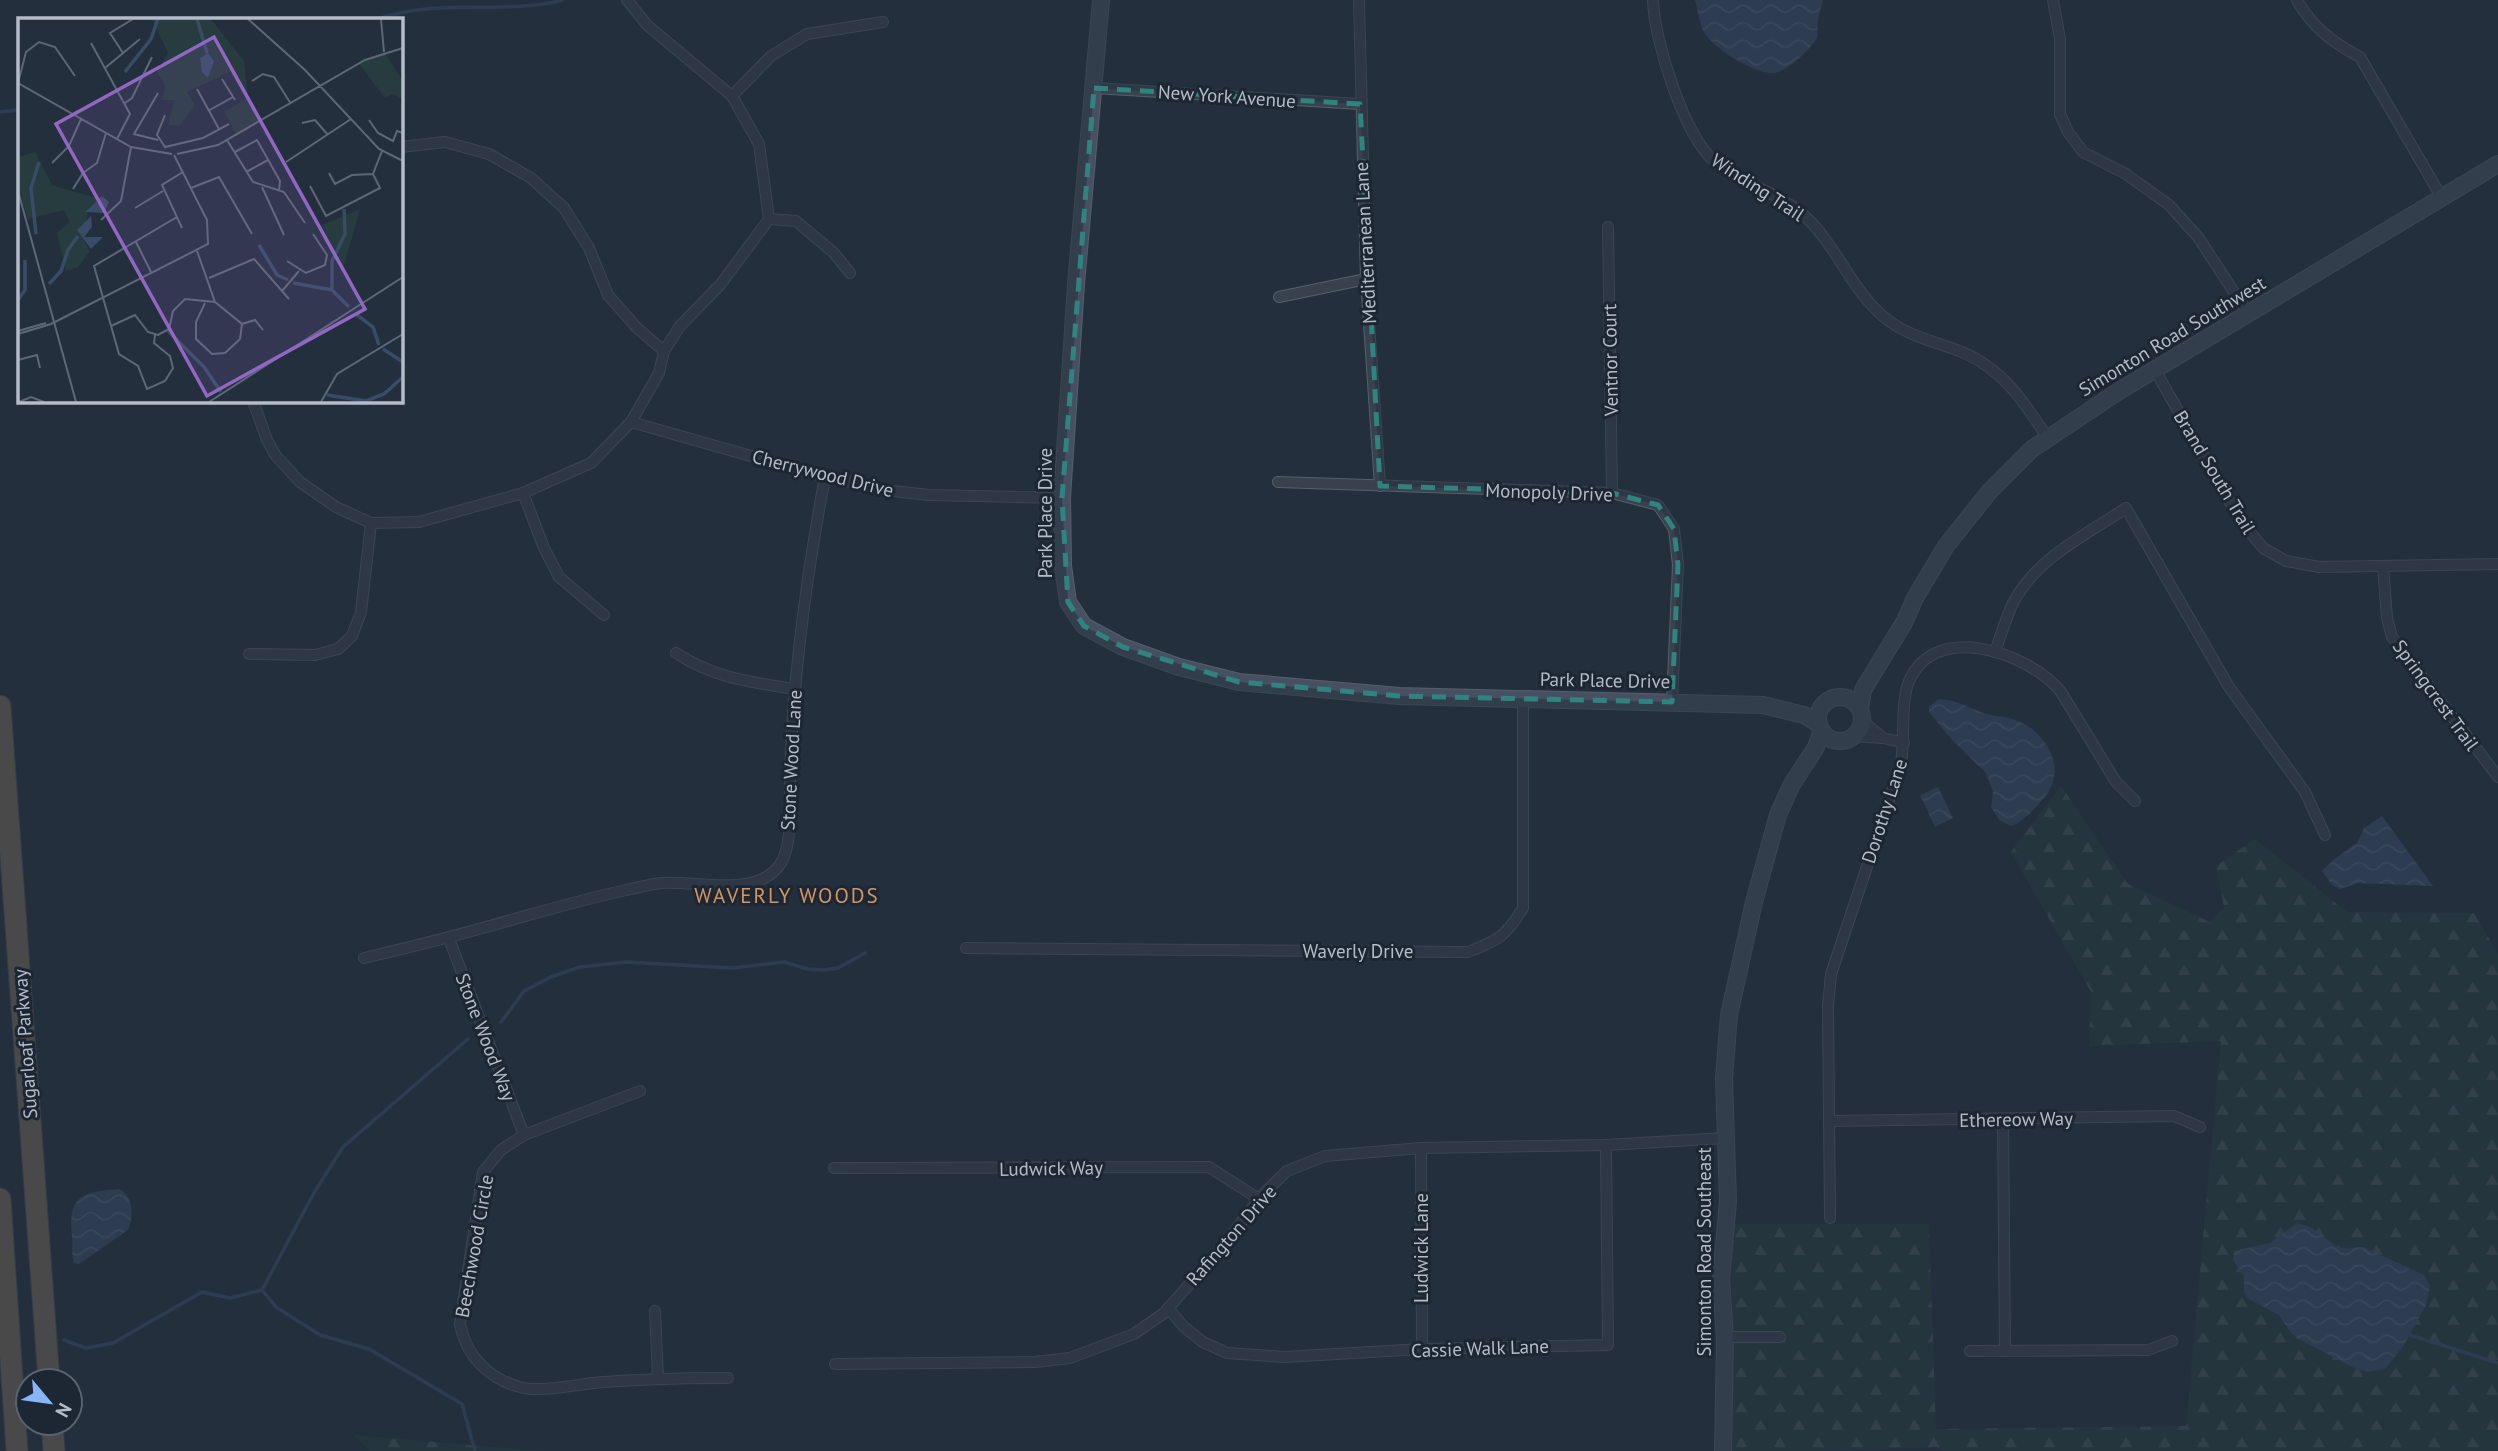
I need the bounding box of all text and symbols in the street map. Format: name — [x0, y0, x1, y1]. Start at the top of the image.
inset map — [18, 18, 402, 402]
street label: New York Avenue — [1157, 79, 1297, 113]
street label: Winding Trail — [1707, 148, 1810, 226]
street label: Mediterranean Lane — [1349, 161, 1381, 325]
street label: Simonton Road Southwest — [2074, 270, 2270, 401]
street label: Ventnor Court — [1597, 303, 1623, 417]
street label: Brand South Trail — [2169, 406, 2261, 538]
street label: Cherrywood Drive — [750, 444, 896, 502]
street label: Park Place Drive — [1033, 448, 1057, 578]
street label: Monopoly Drive — [1485, 478, 1613, 506]
street label: Springcrest Trail — [2388, 635, 2485, 755]
street label: Park Place Drive — [1540, 667, 1670, 693]
street label: Stone Wood Lane — [775, 689, 807, 831]
street label: Dorothy Lane — [1856, 756, 1912, 866]
district label: WAVERLY WOODS — [694, 882, 880, 909]
street label: Waverly Drive — [1303, 939, 1413, 963]
street label: Sugarloaf Parkway — [8, 968, 42, 1120]
street label: Stone Wood Way — [451, 970, 521, 1104]
street label: Ethereow Way — [1959, 1106, 2073, 1132]
street label: Simonton Road Southeast — [1692, 1147, 1716, 1357]
street label: Ludwick Way — [999, 1155, 1103, 1181]
street label: Beechwood Circle — [450, 1173, 498, 1319]
street label: Rafington Drive — [1181, 1180, 1281, 1290]
street label: Ludwick Lane — [1409, 1193, 1433, 1303]
street label: Cassie Walk Lane — [1411, 1334, 1549, 1362]
north arrow — [14, 1367, 84, 1437]
text: N — [50, 1399, 77, 1422]

